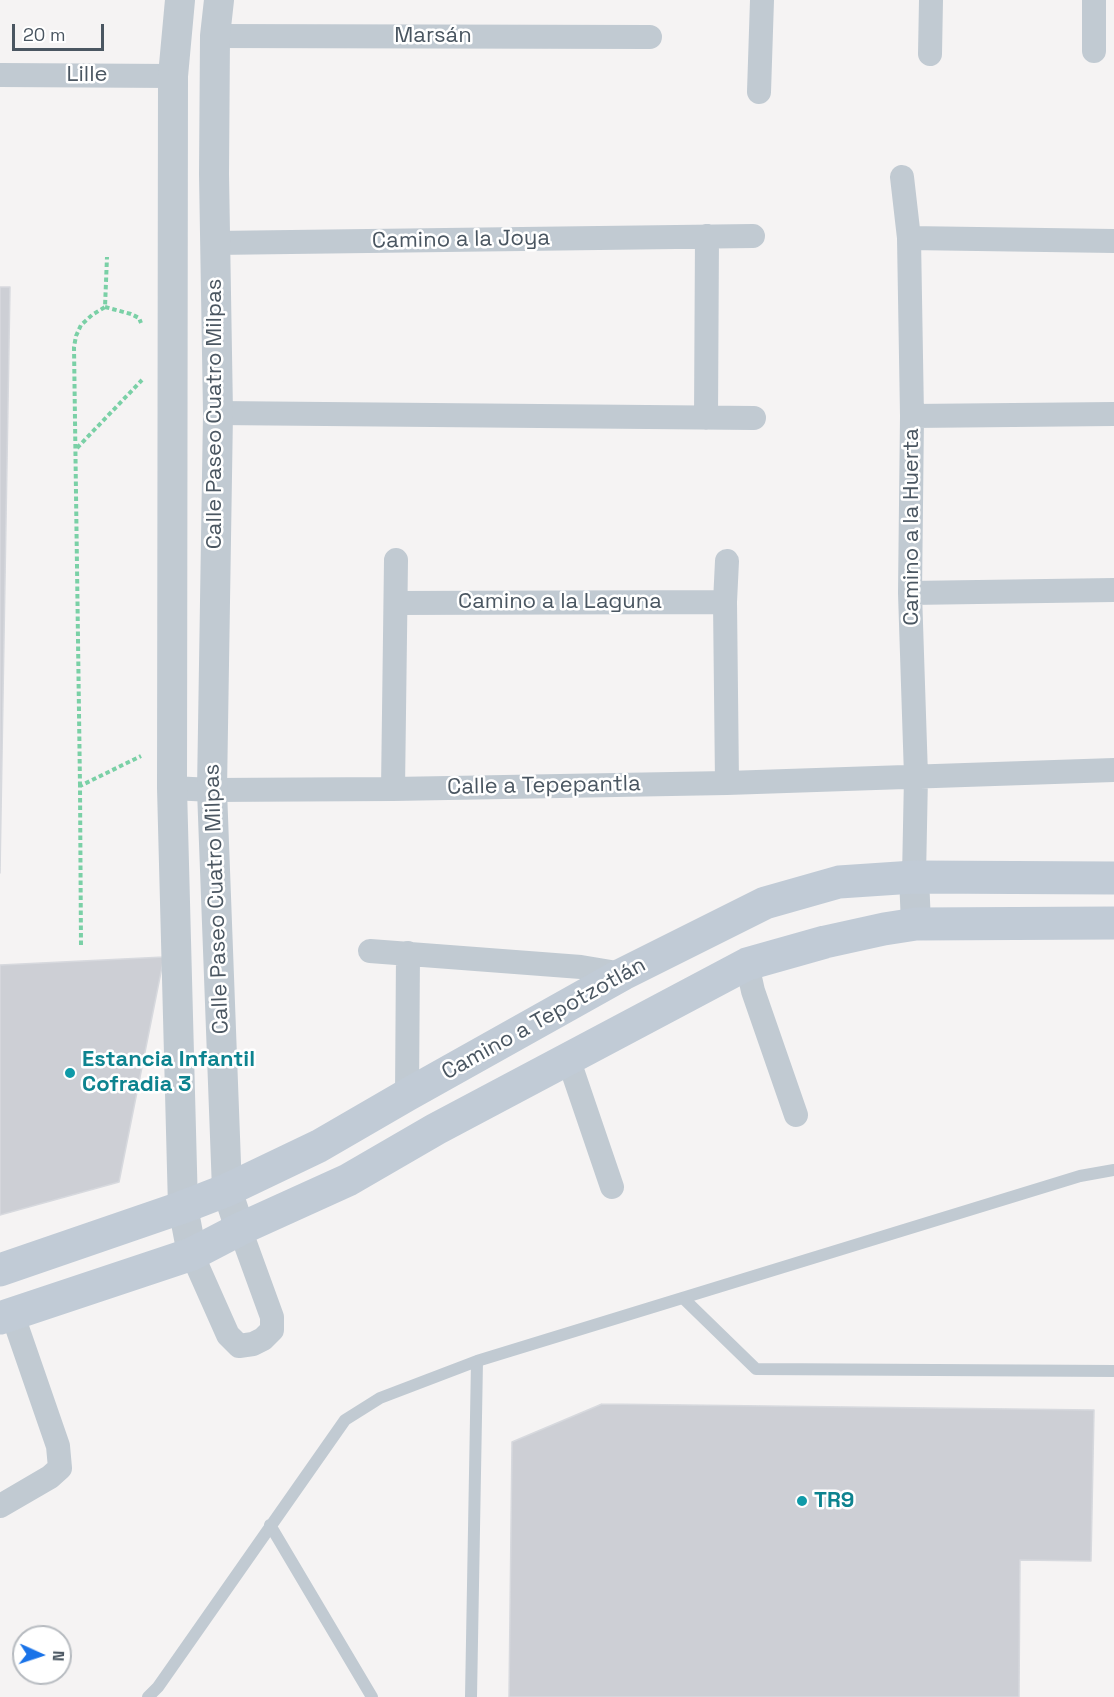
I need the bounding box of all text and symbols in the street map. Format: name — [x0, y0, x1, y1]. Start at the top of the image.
scale bar — [15, 12, 106, 50]
text: 20 m — [23, 23, 66, 46]
street label: Marsán — [394, 23, 472, 49]
street label: Lille — [66, 62, 108, 88]
street label: Camino a la Joya — [372, 225, 550, 255]
street label: Calle Paseo Cuatro Milpas — [202, 279, 228, 549]
street label: Camino a la Huerta — [899, 428, 925, 626]
street label: Camino a la Laguna — [458, 589, 662, 615]
street label: Calle Paseo Cuatro Milpas — [199, 763, 235, 1035]
street label: Calle a Tepepantla — [447, 771, 641, 801]
street label: Camino a Tepotzotlán — [437, 952, 651, 1086]
place label: Estancia Infantil Cofradia 3 — [82, 1047, 255, 1098]
marker: Estancia Infantil Cofradia 3 — [63, 1066, 77, 1080]
place label: TR9 — [814, 1488, 854, 1514]
marker: TR9 — [795, 1494, 809, 1508]
north arrow — [12, 1625, 72, 1685]
text: N — [48, 1650, 69, 1662]

